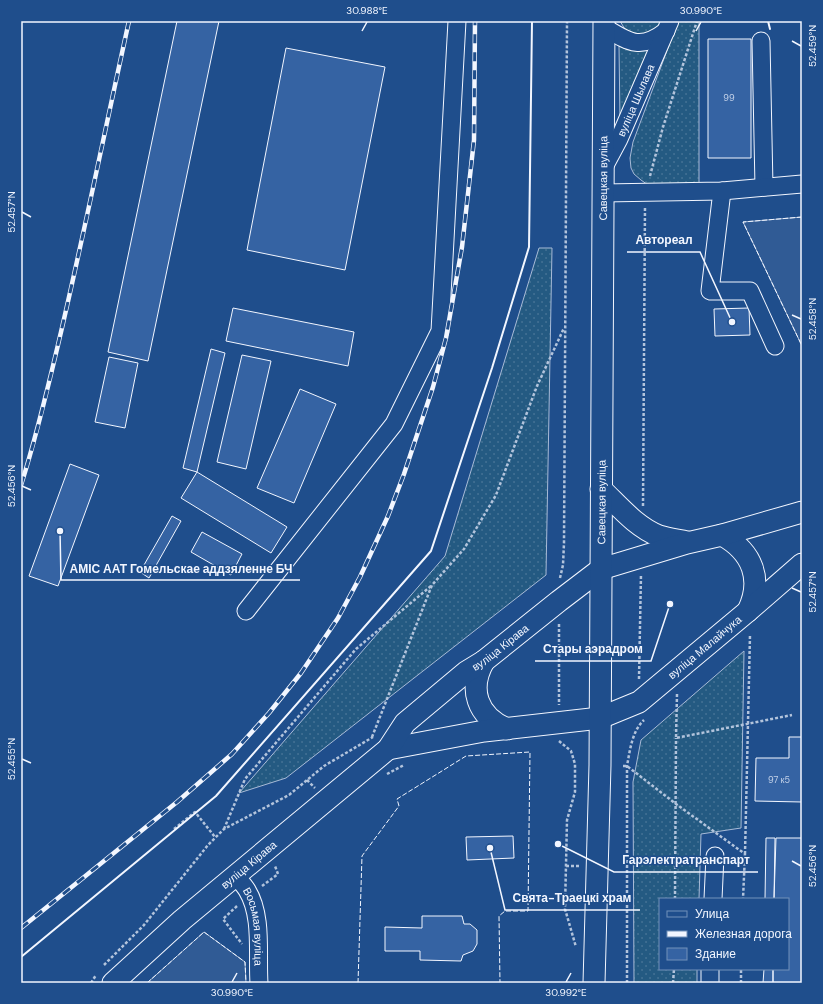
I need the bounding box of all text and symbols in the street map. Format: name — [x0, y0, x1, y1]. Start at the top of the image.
text: 30.988°E — [346, 4, 388, 17]
text: 30.990°E — [680, 4, 723, 17]
text: 52.459°N — [806, 25, 819, 67]
street label: вуліца Шылава — [614, 61, 658, 139]
house number: 99 — [723, 92, 735, 104]
street label: Савецкая вуліца — [596, 135, 610, 220]
text: 52.457°N — [5, 191, 18, 233]
callout: Автореал — [627, 228, 700, 252]
text: Автореал — [635, 232, 693, 248]
text: 52.458°N — [806, 298, 819, 340]
street label: Савецкая вуліца — [594, 459, 609, 544]
text: 52.456°N — [5, 465, 18, 507]
callout: АМІС ААТ Гомельскае аддзяленне БЧ — [61, 556, 300, 580]
text: АМІС ААТ Гомельскае аддзяленне БЧ — [70, 561, 292, 577]
text: 52.457°N — [806, 571, 819, 613]
street label: вуліца Малайчука — [665, 612, 745, 682]
street label: вуліца Кірава — [469, 620, 532, 674]
callout: Стары аэрадром — [535, 637, 651, 661]
text: Стары аэрадром — [543, 641, 643, 657]
text: 52.455°N — [5, 738, 18, 780]
house number: 97 к5 — [768, 774, 790, 786]
street label: вуліца Кірава — [218, 837, 280, 892]
text: 52.456°N — [806, 845, 819, 887]
callout: Гарэлектратранспарт — [614, 848, 758, 872]
text: Гарэлектратранспарт — [622, 852, 750, 868]
street label: Восьмая вуліца — [240, 885, 266, 967]
callout: Свята-Траецкі храм — [505, 886, 640, 910]
text: Свята-Траецкі храм — [513, 890, 632, 906]
legend — [659, 898, 789, 970]
text: Улица — [695, 906, 729, 922]
text: Железная дорога — [695, 926, 792, 942]
text: Здание — [695, 946, 736, 962]
text: 30.990°E — [211, 986, 254, 999]
text: 30.992°E — [545, 986, 587, 999]

